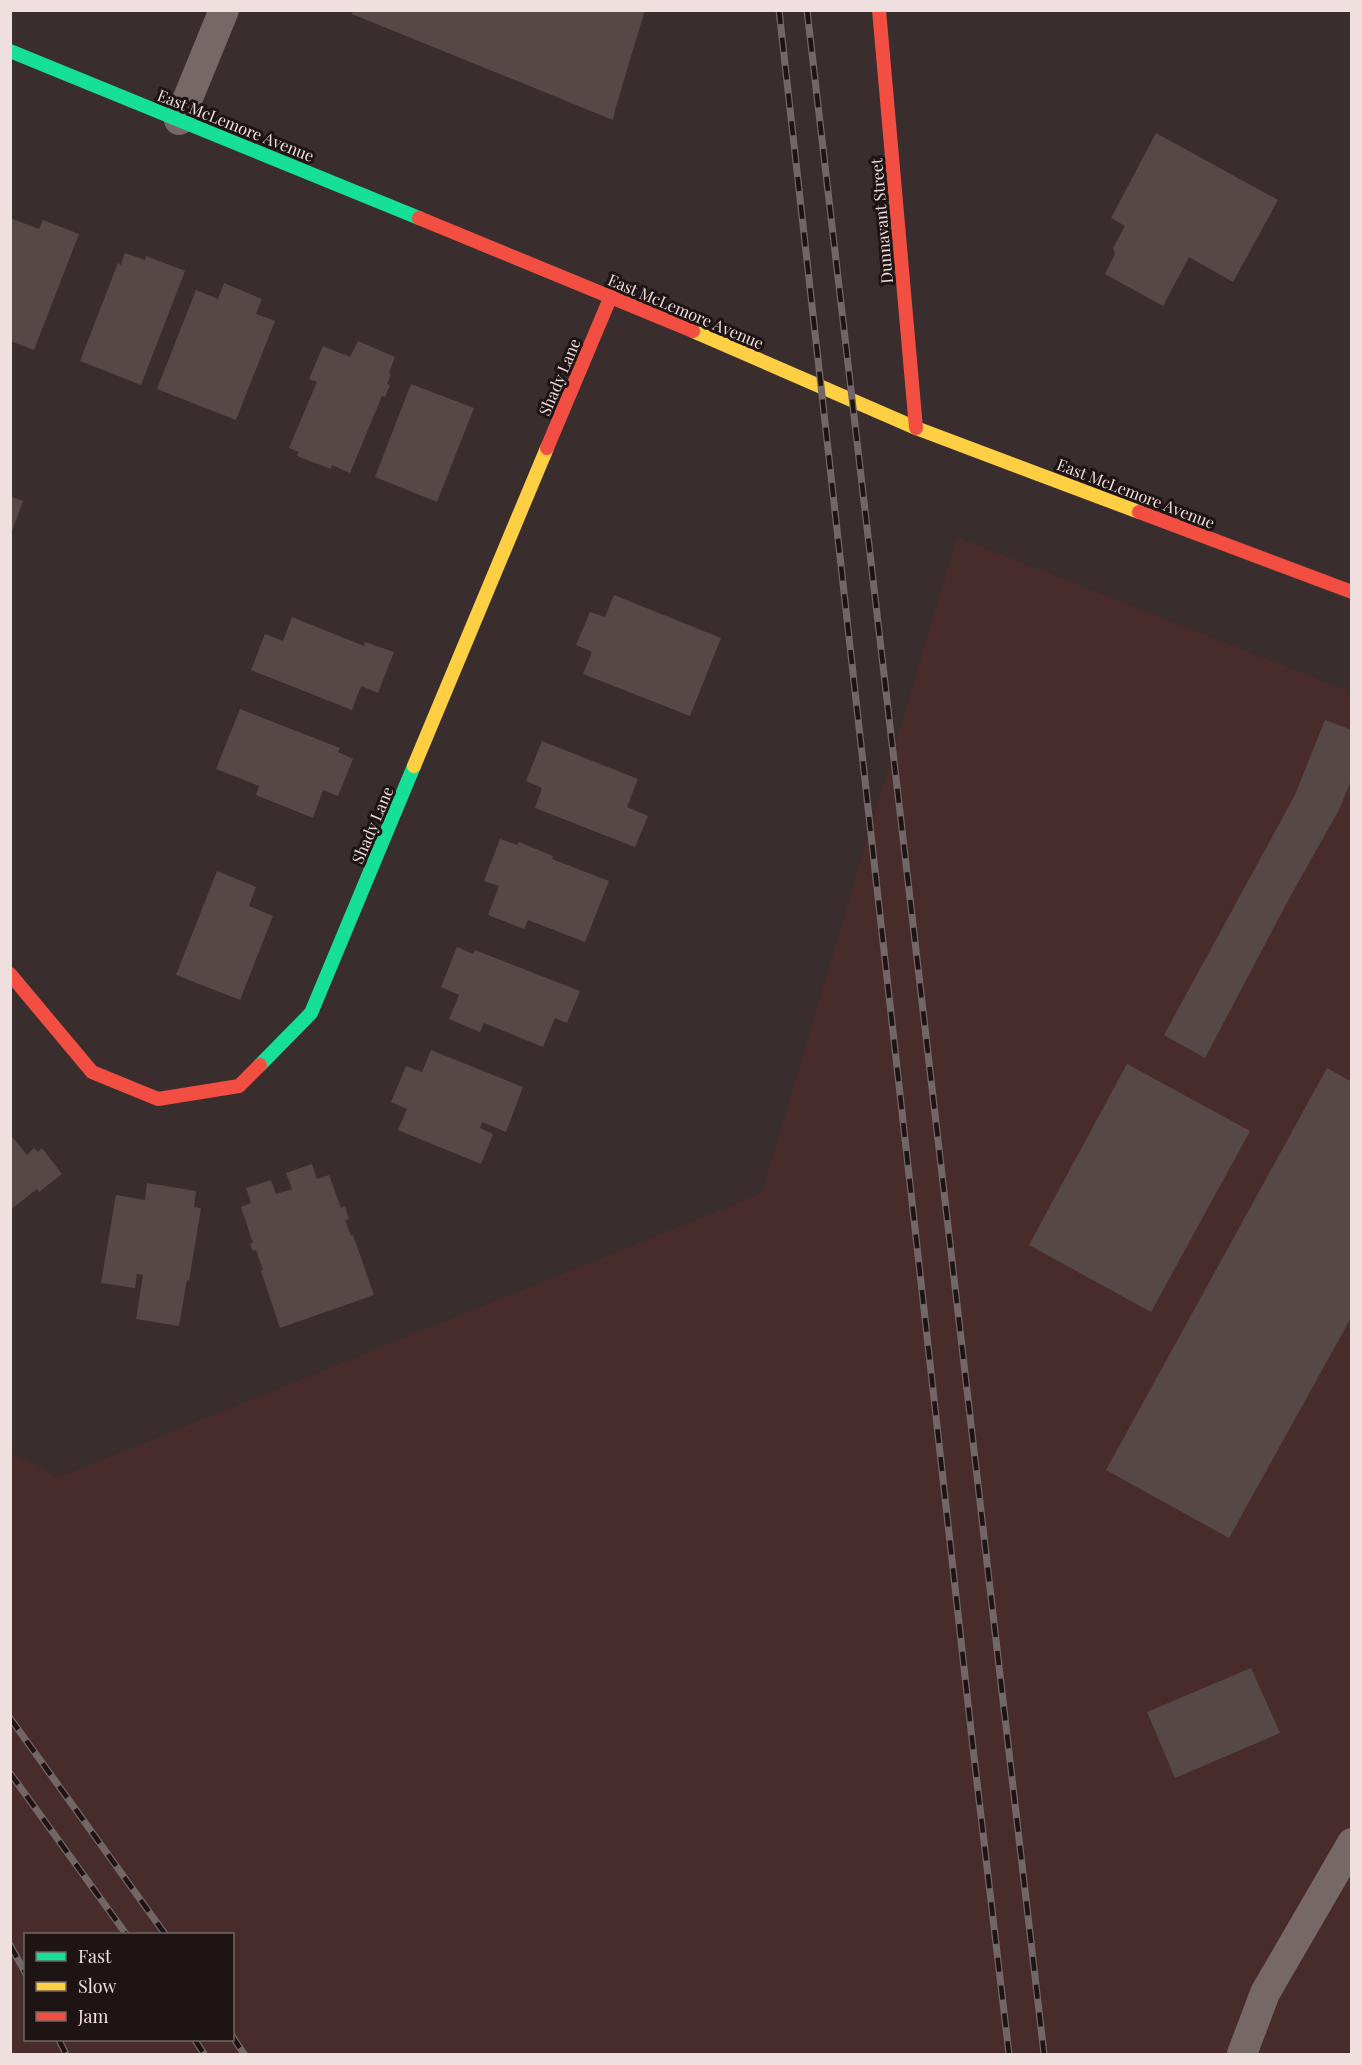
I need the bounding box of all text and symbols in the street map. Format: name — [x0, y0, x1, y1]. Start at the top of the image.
street label: East McLemore Avenue — [155, 84, 317, 166]
street label: Dunnavant Street — [865, 157, 897, 284]
street label: East McLemore Avenue — [605, 269, 767, 353]
street label: Shady Lane — [533, 335, 585, 419]
street label: East McLemore Avenue — [1054, 453, 1218, 533]
street label: Shady Lane — [346, 783, 398, 867]
legend — [24, 1933, 234, 2041]
text: Fast — [78, 1944, 112, 1968]
text: Slow — [78, 1974, 116, 1998]
text: Jam — [77, 2004, 108, 2028]

